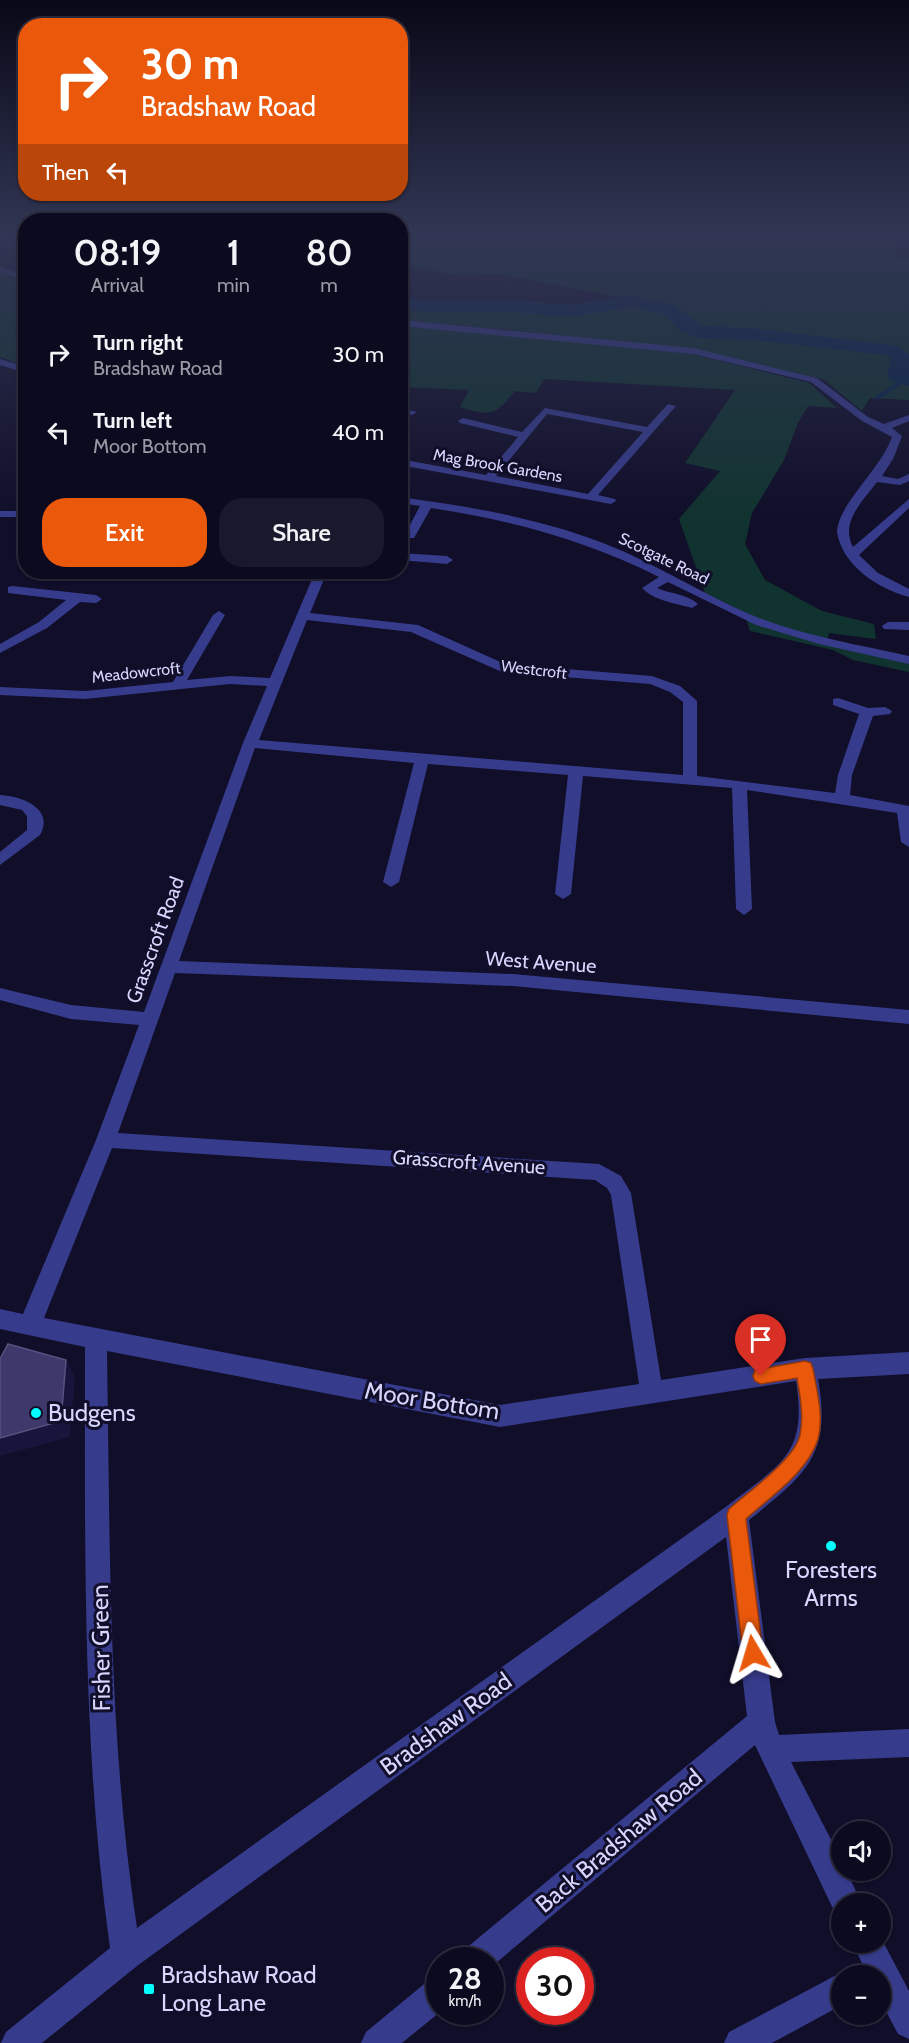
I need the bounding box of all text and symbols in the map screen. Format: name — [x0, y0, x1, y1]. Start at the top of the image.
text: 30 m — [141, 38, 239, 90]
icon: right — [42, 42, 120, 120]
text: Bradshaw Road — [141, 90, 316, 123]
icon: left — [101, 156, 134, 189]
text: Then — [42, 159, 89, 186]
text: 08:19 — [74, 230, 161, 274]
text: 1 — [227, 230, 240, 274]
text: 80 — [305, 230, 352, 274]
text: Arrival — [91, 273, 144, 297]
text: min — [217, 273, 250, 297]
text: m — [320, 273, 338, 297]
text: Turn right — [93, 329, 183, 356]
icon: right — [42, 338, 75, 371]
text: 30 m — [332, 341, 384, 368]
text: Bradshaw Road — [93, 356, 223, 380]
text: Turn left — [93, 407, 172, 434]
icon: left — [42, 416, 75, 449]
text: 40 m — [332, 419, 384, 446]
text: Moor Bottom — [93, 434, 207, 458]
street label: Mag Brook Gardens — [432, 445, 564, 486]
button: Exit — [42, 498, 207, 567]
button: Share — [219, 498, 384, 567]
street label: Scotgate Road — [616, 528, 712, 588]
street label: Westcroft — [500, 656, 569, 683]
street label: Meadowcroft — [91, 658, 182, 687]
street label: Grasscroft Road — [121, 873, 189, 1007]
street label: West Avenue — [485, 946, 597, 978]
street label: Grasscroft Avenue — [392, 1145, 546, 1179]
pin — [735, 1314, 786, 1376]
icon: arrive — [744, 1323, 777, 1356]
street label: Moor Bottom — [363, 1376, 502, 1425]
place label: Budgens — [48, 1398, 136, 1427]
marker: Budgens — [29, 1406, 43, 1420]
marker: Foresters Arms — [824, 1539, 838, 1553]
place label: Foresters Arms — [785, 1555, 877, 1612]
street label: Fisher Green — [85, 1584, 116, 1712]
position arrow — [721, 1621, 785, 1685]
street label: Bradshaw Road — [374, 1666, 517, 1781]
street label: Back Bradshaw Road — [530, 1763, 708, 1919]
map controls — [831, 1821, 891, 2025]
button: sound — [831, 1821, 891, 1881]
button: + — [831, 1893, 891, 1953]
speed limit sign: 30 — [516, 1947, 594, 2025]
place label: Bradshaw Road Long Lane — [161, 1960, 316, 2017]
text: 28 — [448, 1960, 482, 1997]
button: − — [831, 1965, 891, 2025]
marker: Bradshaw Road Long Lane — [142, 1982, 156, 1996]
text: km/h — [449, 1992, 481, 2010]

